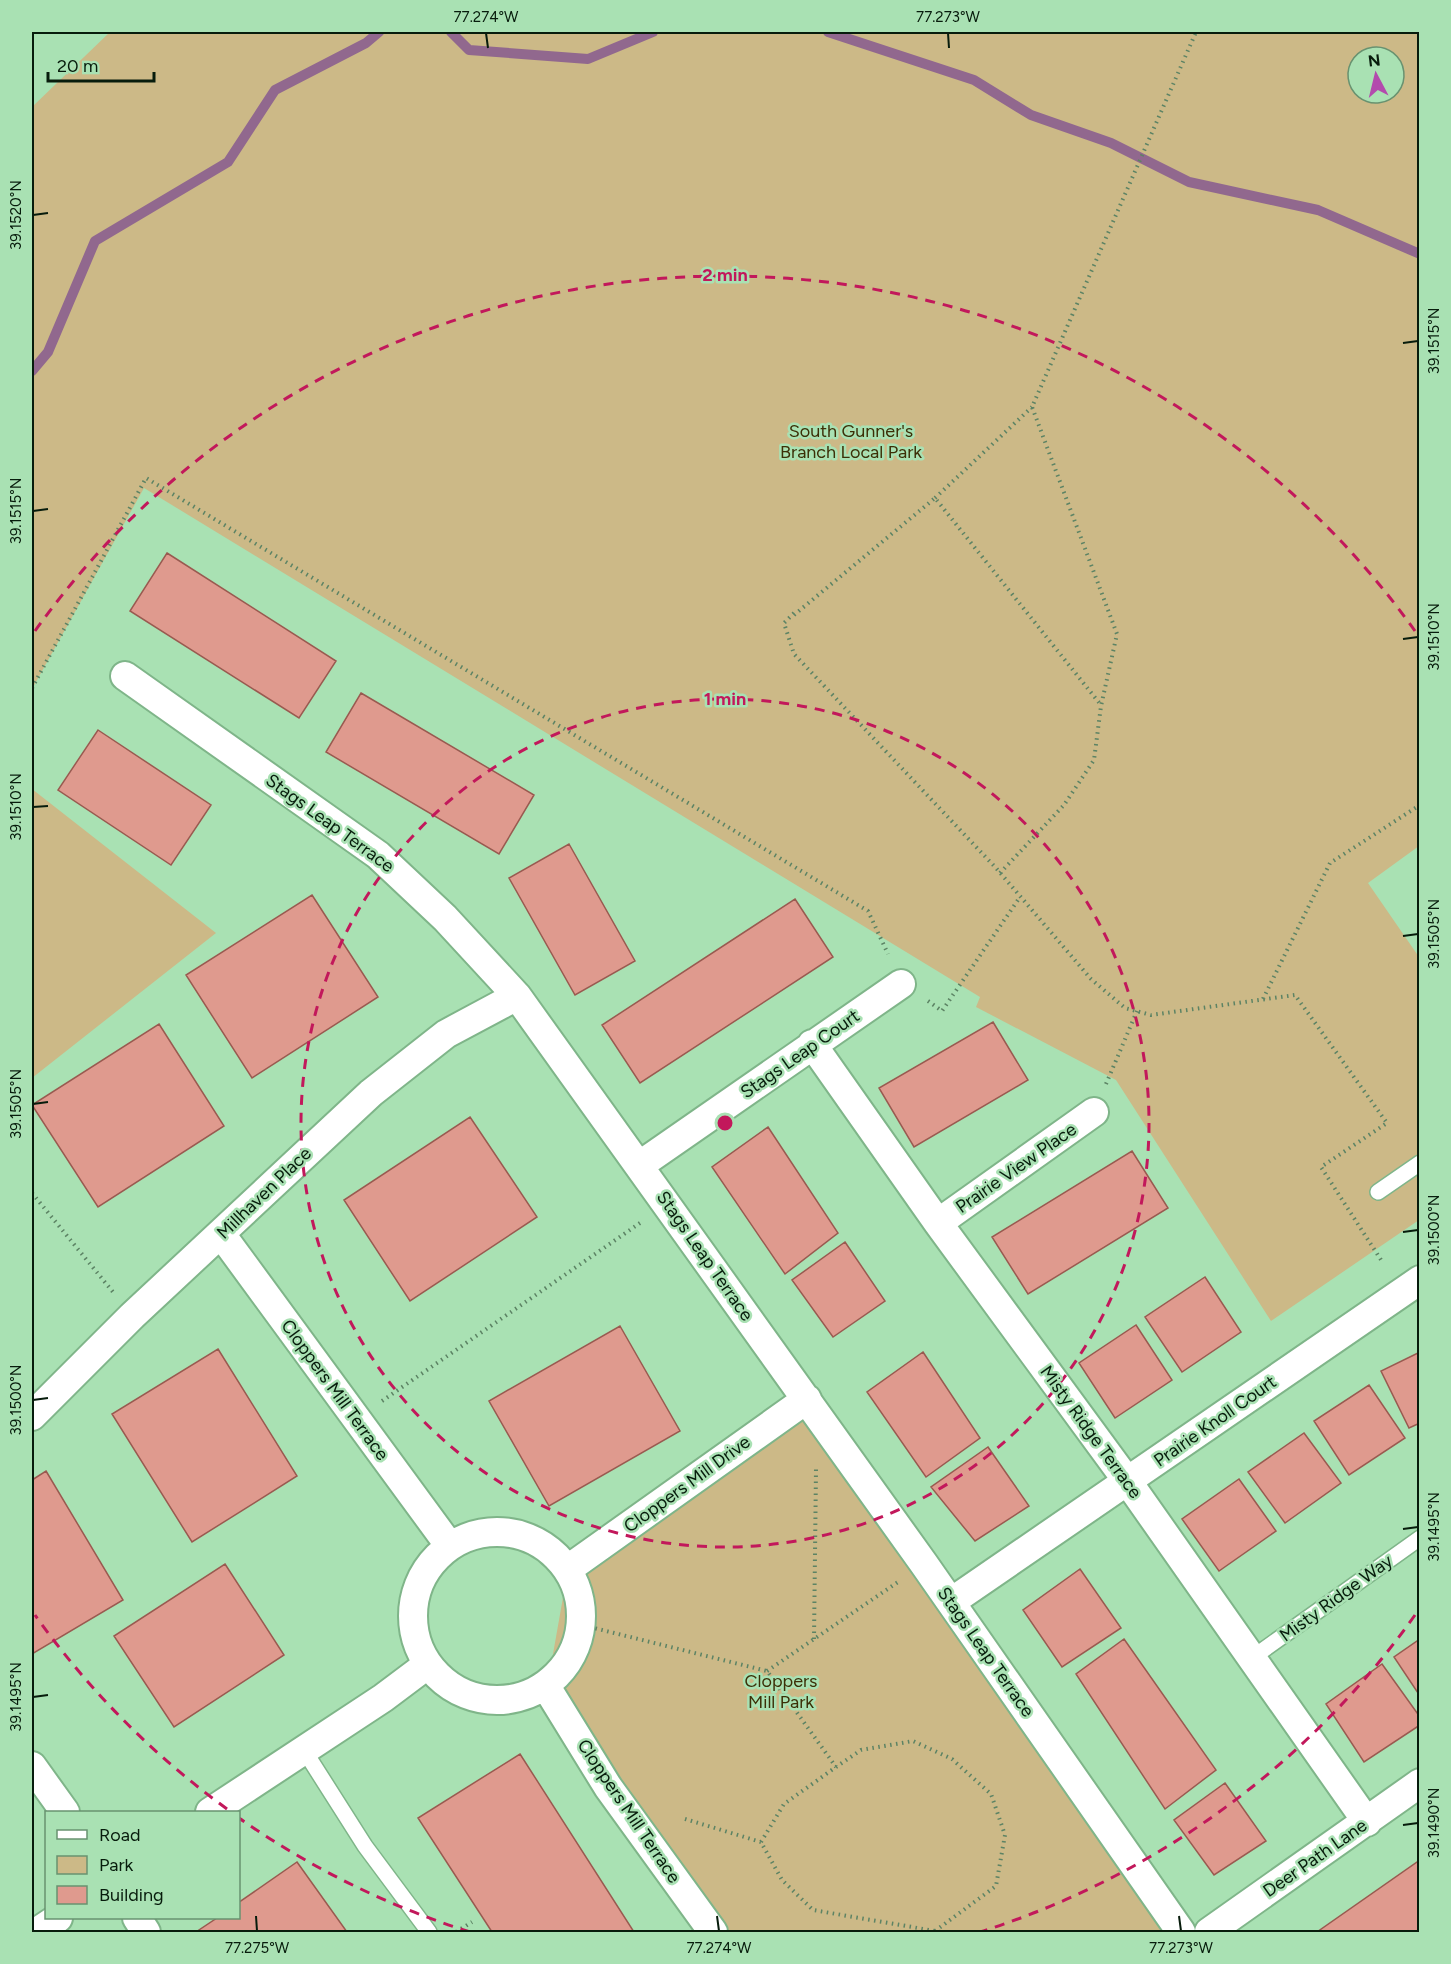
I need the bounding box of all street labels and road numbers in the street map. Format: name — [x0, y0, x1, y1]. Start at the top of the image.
street label: Stags Leap Terrace — [261, 769, 399, 877]
street label: Stags Leap Court — [736, 1005, 864, 1103]
street label: Prairie View Place — [951, 1118, 1081, 1218]
street label: Millhaven Place — [212, 1142, 316, 1244]
street label: Stags Leap Terrace — [652, 1187, 758, 1325]
street label: Cloppers Mill Terrace — [277, 1315, 394, 1465]
street label: Misty Ridge Terrace — [1035, 1361, 1147, 1503]
street label: Prairie Knoll Court — [1150, 1370, 1281, 1471]
street label: Cloppers Mill Drive — [620, 1431, 755, 1537]
street label: Misty Ridge Way — [1275, 1549, 1397, 1646]
street label: Stags Leap Terrace — [933, 1583, 1039, 1721]
street label: Cloppers Mill Terrace — [573, 1735, 685, 1887]
street label: Deer Path Lane — [1259, 1814, 1371, 1902]

